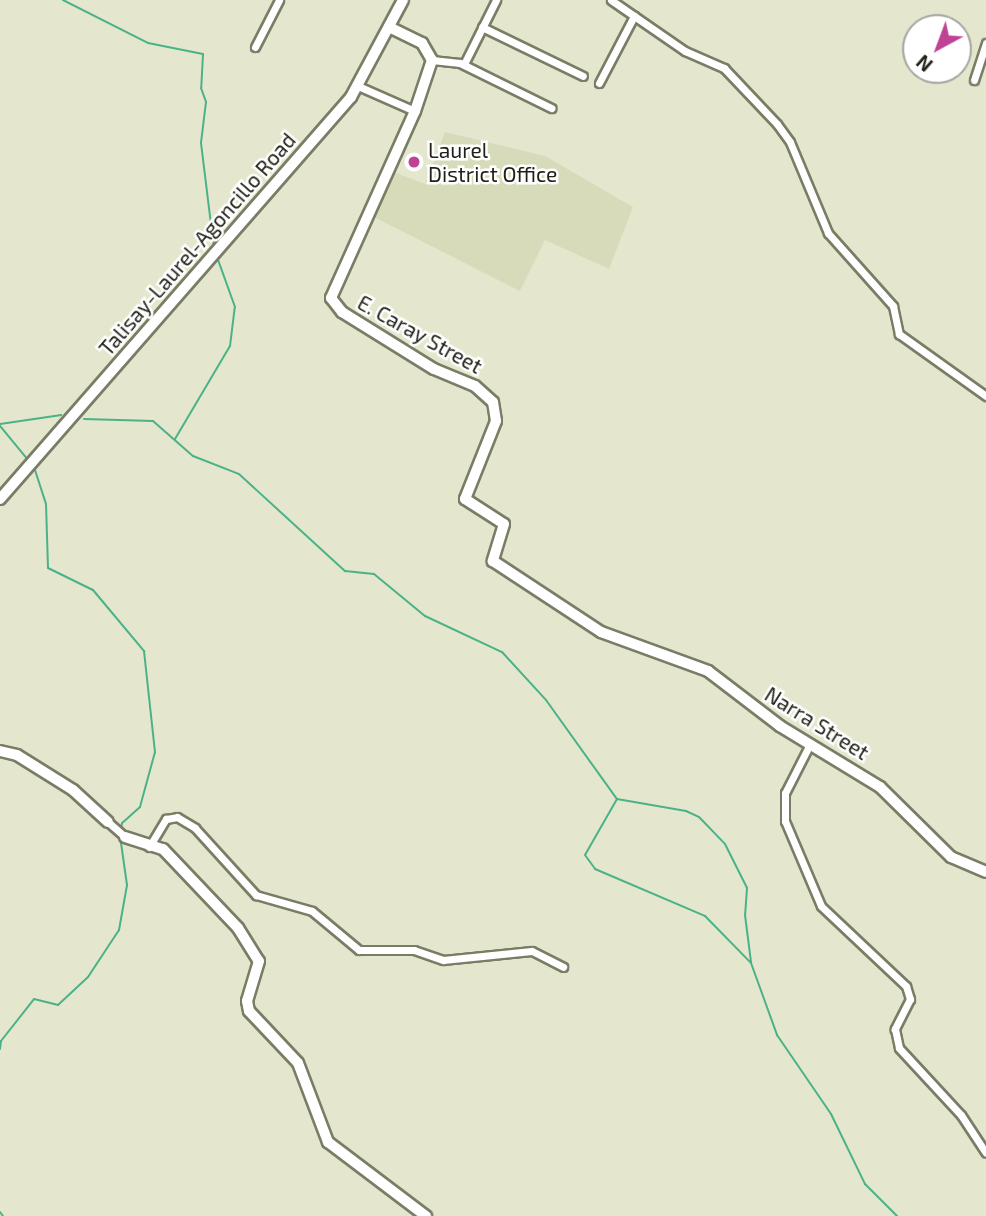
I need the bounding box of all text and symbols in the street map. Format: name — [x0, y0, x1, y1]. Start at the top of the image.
north arrow — [902, 14, 972, 84]
text: N — [911, 51, 937, 77]
street label: Talisay-Laurel-Agoncillo Road — [93, 128, 301, 360]
place label: Laurel District Office — [428, 137, 557, 187]
marker: Laurel District Office — [406, 154, 422, 170]
street label: E. Caray Street — [353, 289, 487, 379]
street label: Narra Street — [760, 681, 874, 765]

